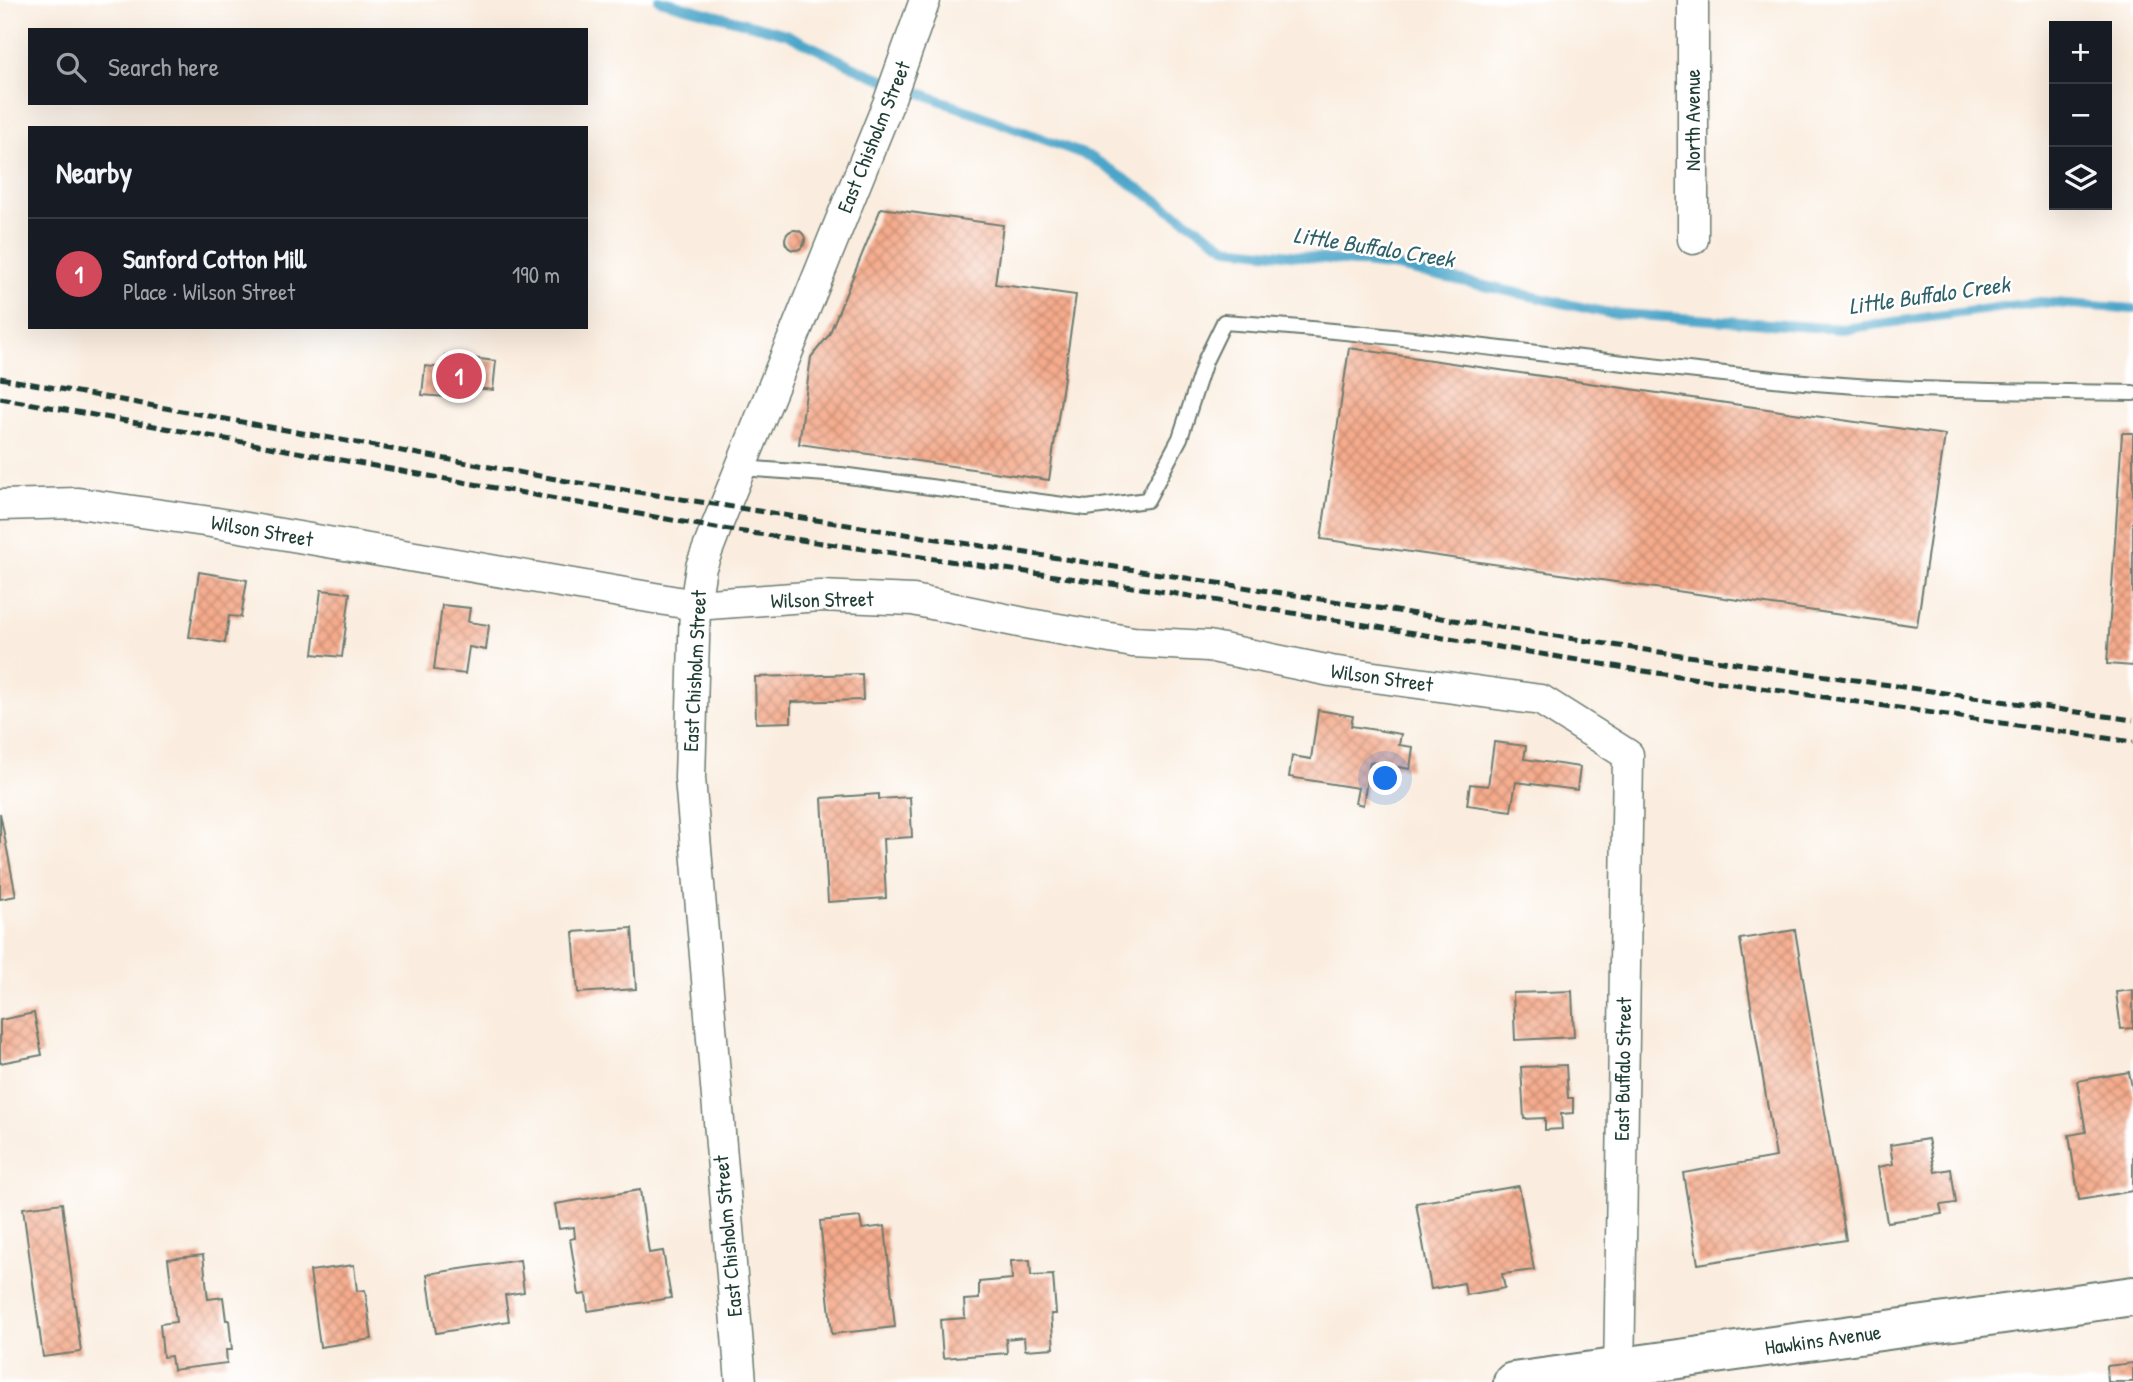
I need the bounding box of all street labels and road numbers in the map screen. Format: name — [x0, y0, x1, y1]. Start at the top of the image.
street label: East Chisholm Street — [830, 56, 918, 217]
street label: North Avenue — [1678, 69, 1707, 171]
street label: Wilson Street — [209, 507, 316, 554]
street label: Wilson Street — [770, 584, 875, 615]
street label: East Chisholm Street — [676, 589, 713, 752]
street label: Wilson Street — [1329, 656, 1436, 699]
street label: East Buffalo Street — [1607, 996, 1638, 1141]
street label: East Chisholm Street — [706, 1153, 749, 1318]
street label: Hawkins Avenue — [1763, 1317, 1883, 1362]

